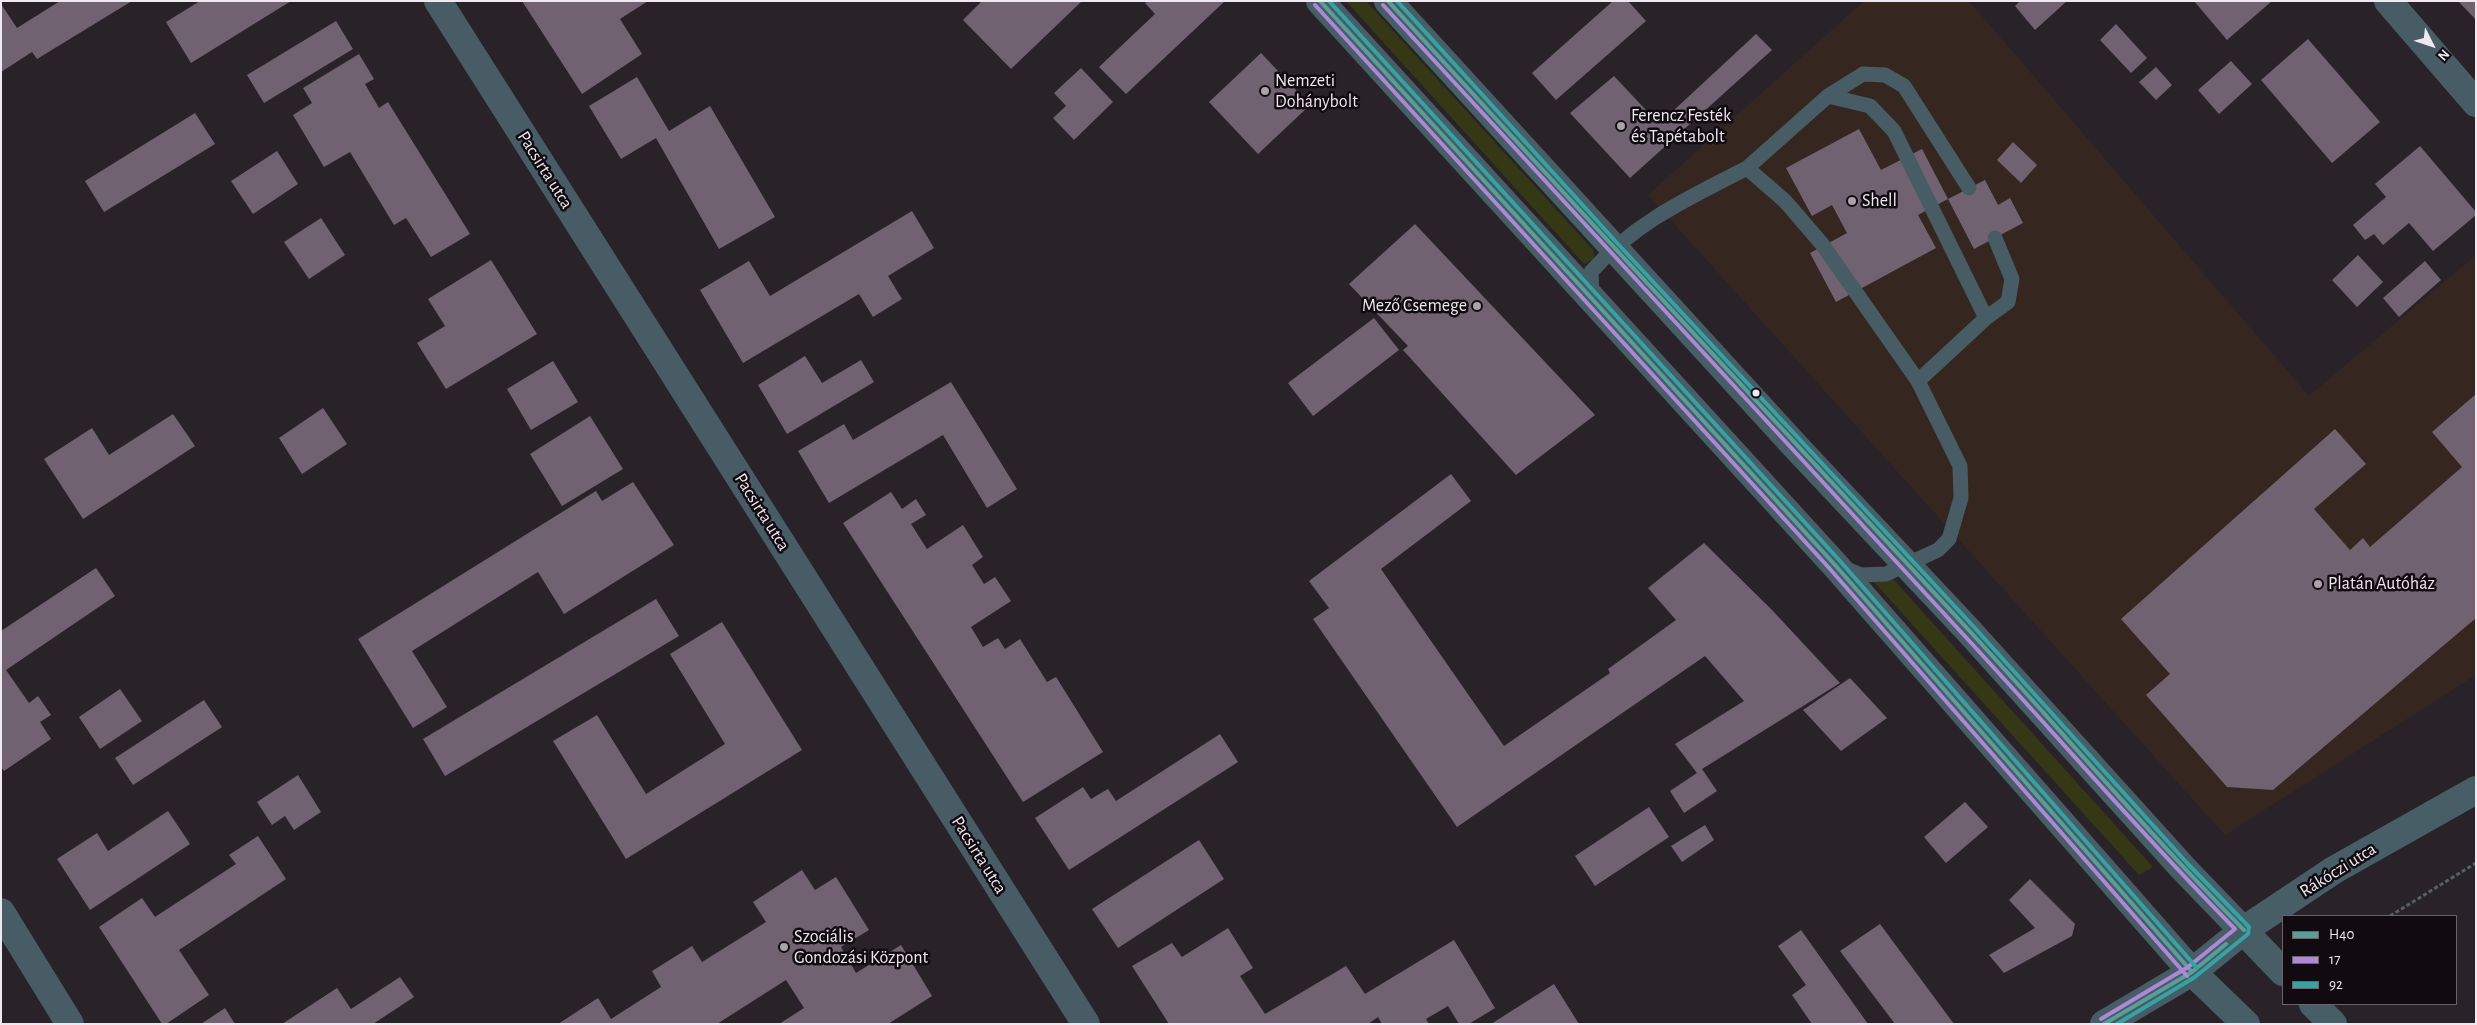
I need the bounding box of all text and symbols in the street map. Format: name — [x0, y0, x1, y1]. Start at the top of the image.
north arrow — [2407, 20, 2457, 70]
text: N — [2435, 47, 2452, 63]
place label: Nemzeti Dohánybolt — [1275, 70, 1358, 112]
marker: Nemzeti Dohánybolt — [1259, 85, 1271, 97]
place label: Ferencz Festék és Tapétabolt — [1631, 105, 1731, 148]
marker: Ferencz Festék és Tapétabolt — [1615, 120, 1627, 132]
street label: Pacsirta utca — [513, 127, 577, 213]
place label: Shell — [1862, 190, 1897, 212]
marker: Shell — [1846, 195, 1858, 207]
place label: Mező Csemege — [1362, 295, 1467, 317]
marker: Mező Csemege — [1471, 300, 1483, 312]
unlabelled marker — [1751, 388, 1761, 398]
street label: Pacsirta utca — [730, 469, 794, 555]
place label: Platán Autóház — [2328, 573, 2435, 595]
marker: Platán Autóház — [2312, 578, 2324, 590]
street label: Pacsirta utca — [947, 812, 1011, 898]
street label: Rákóczi utca — [2296, 838, 2380, 902]
legend — [2282, 915, 2457, 1005]
place label: Szociális Gondozási Központ — [794, 926, 928, 969]
text: H40 — [2329, 927, 2354, 942]
marker: Szociális Gondozási Központ — [778, 941, 790, 953]
text: 17 — [2329, 952, 2340, 967]
text: 92 — [2329, 977, 2343, 992]

